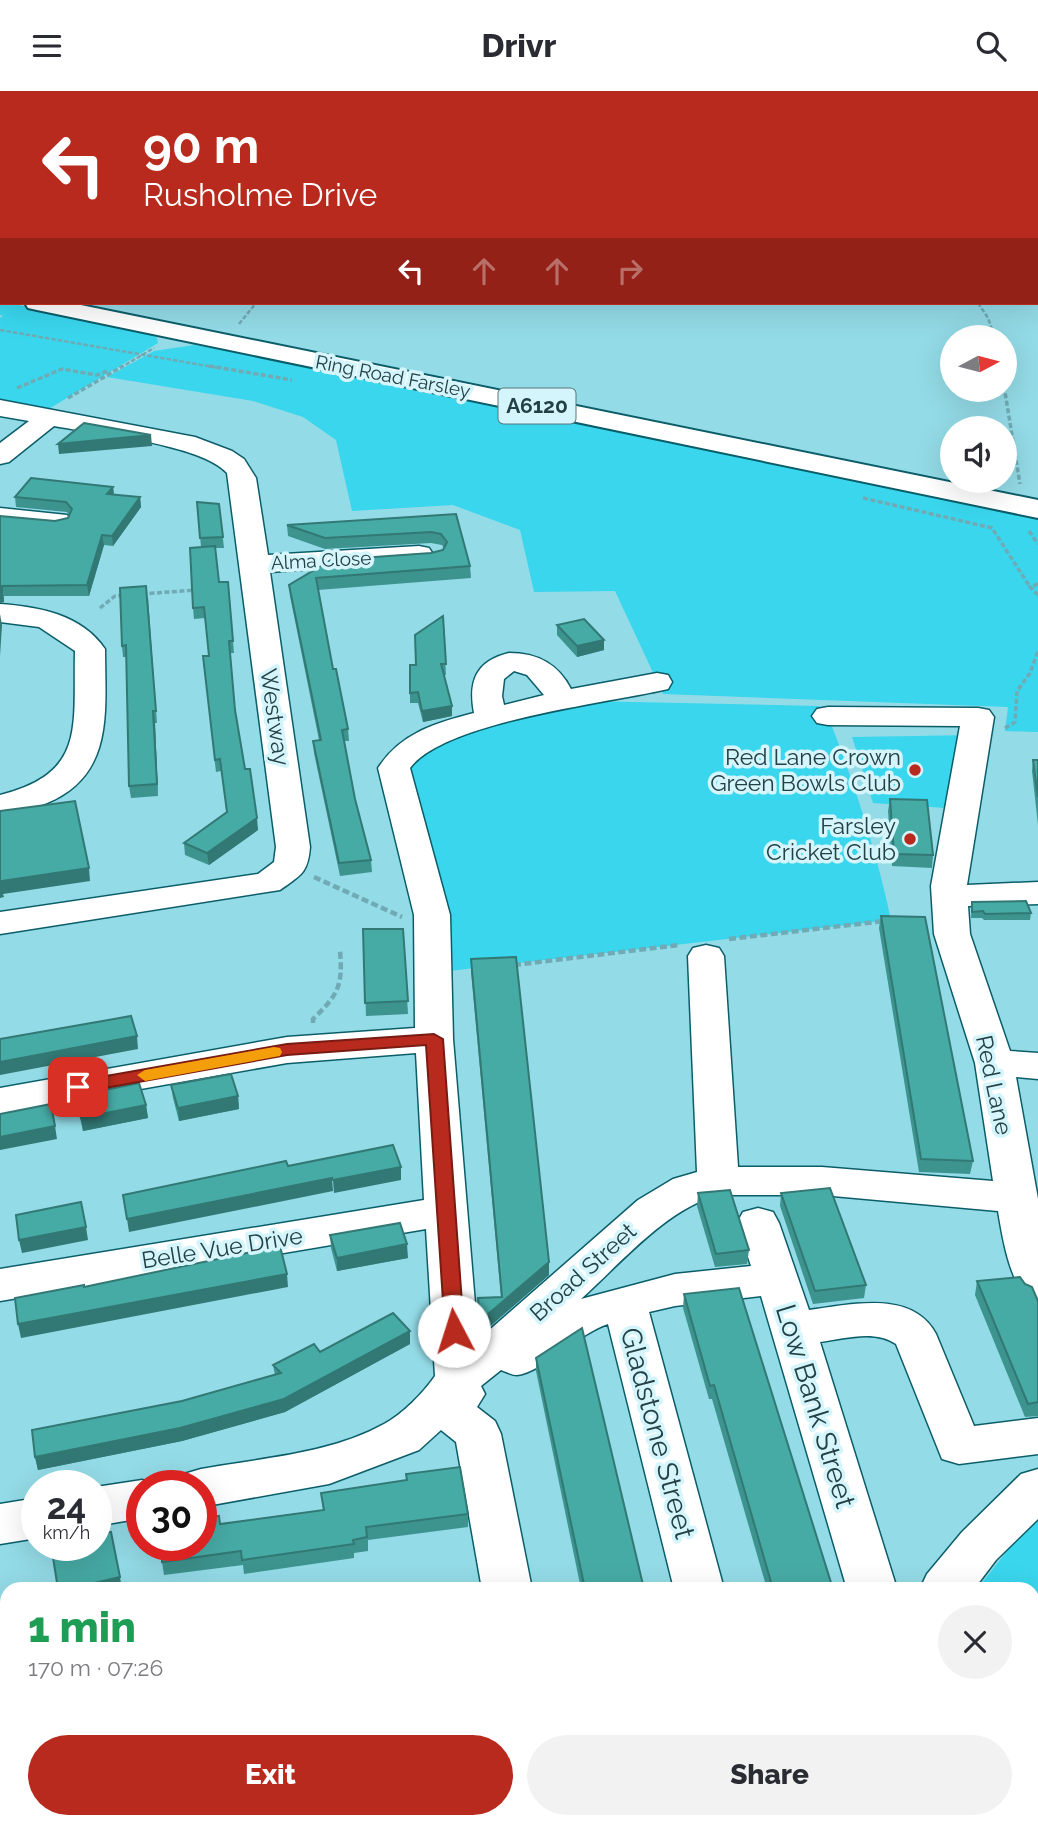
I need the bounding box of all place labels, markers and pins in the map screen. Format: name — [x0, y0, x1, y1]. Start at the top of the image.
place label: Red Lane Crown Green Bowls Club — [710, 743, 901, 796]
marker: Red Lane Crown Green Bowls Club — [907, 762, 923, 778]
place label: Farsley Cricket Club — [766, 812, 896, 865]
marker: Farsley Cricket Club — [902, 831, 918, 847]
pin — [48, 1057, 108, 1117]

